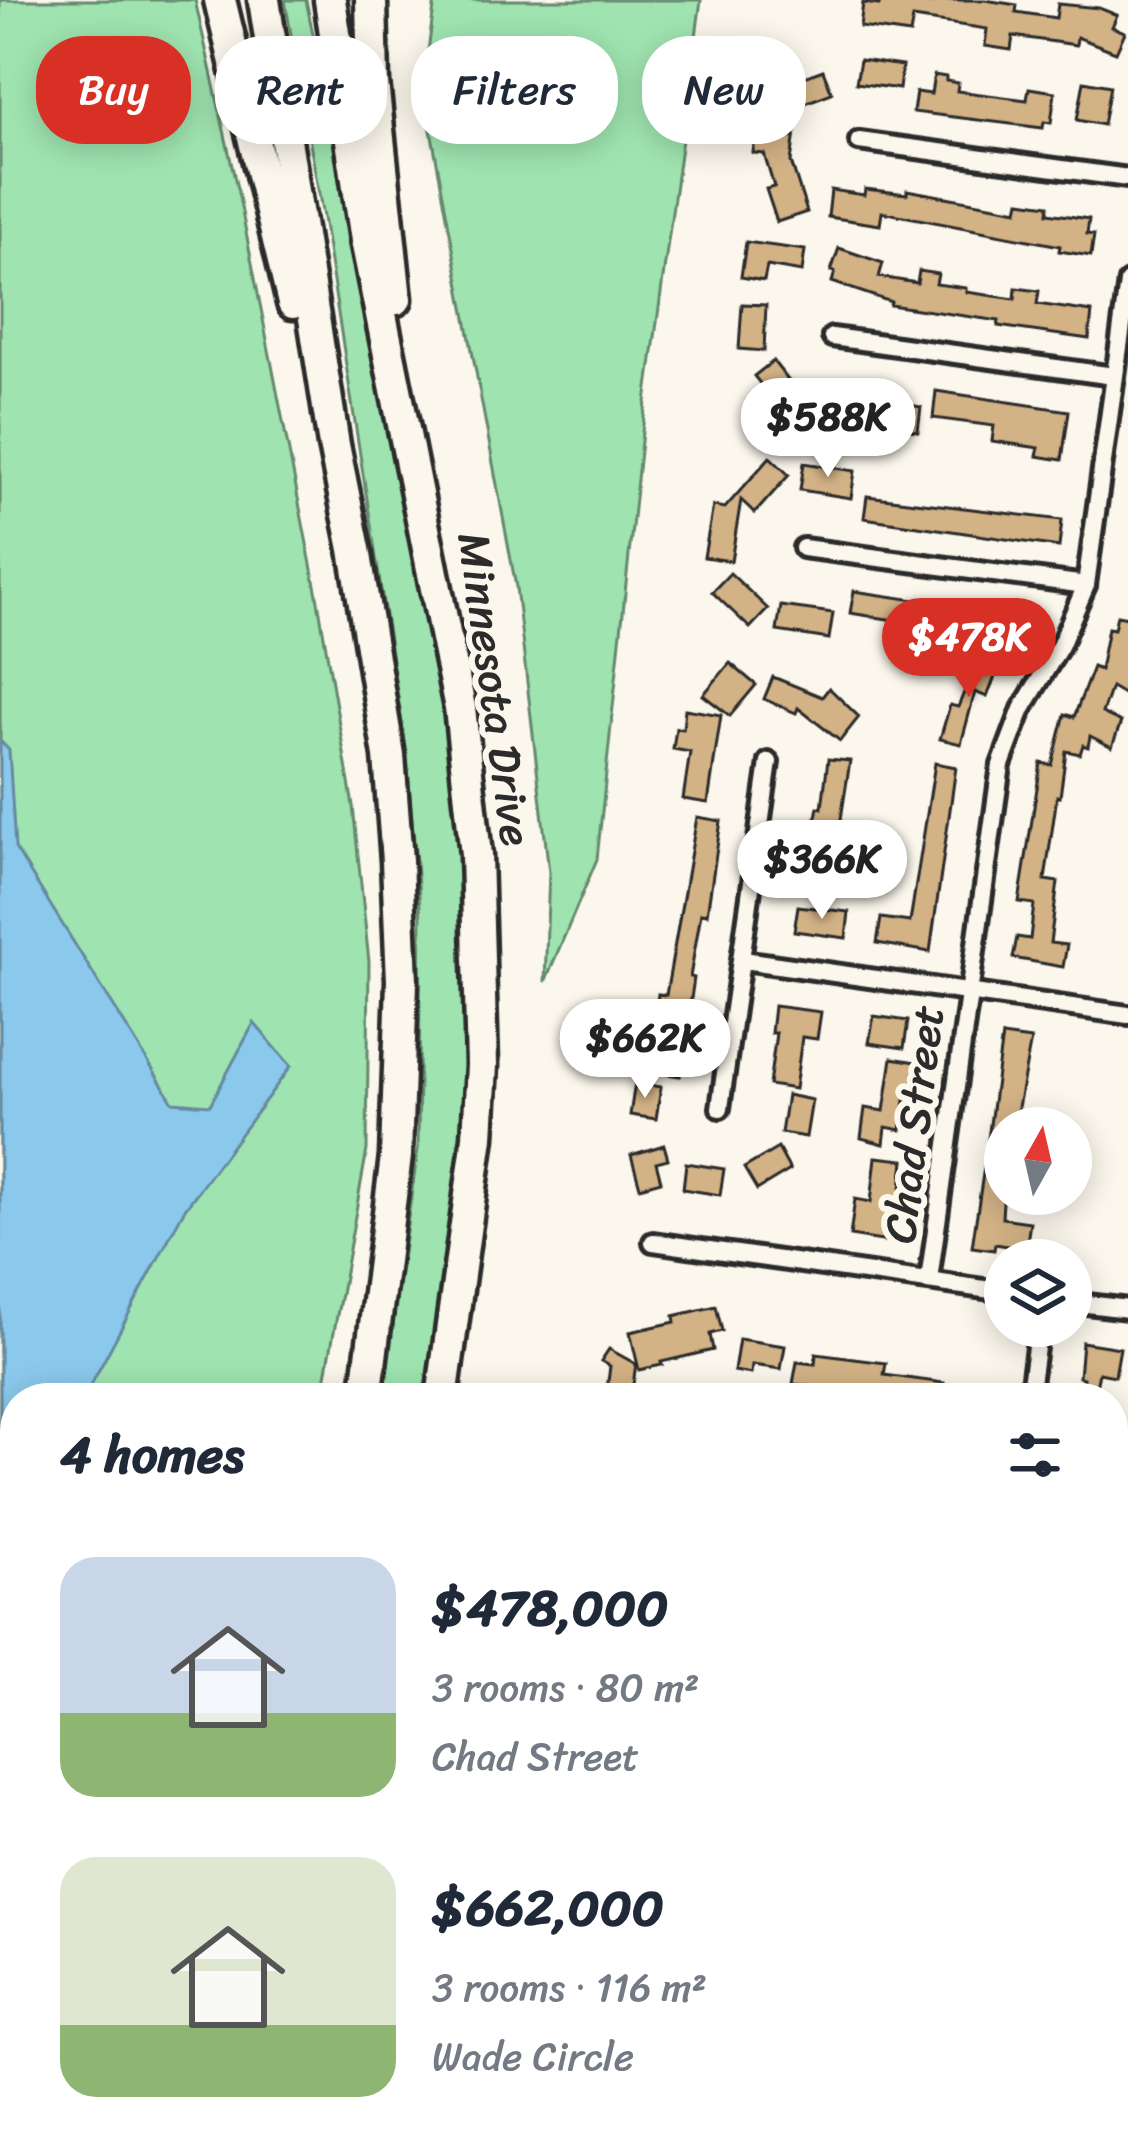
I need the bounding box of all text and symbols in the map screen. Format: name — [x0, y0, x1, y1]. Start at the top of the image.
chip: Buy — [36, 36, 191, 144]
chip: Rent — [215, 36, 387, 144]
chip: Filters — [411, 36, 618, 144]
chip: New — [642, 36, 806, 144]
pin: $588K — [744, 378, 912, 480]
text: $588K — [768, 382, 888, 451]
street label: Minnesota Drive — [433, 527, 557, 851]
pin: $478K — [885, 598, 1053, 700]
text: $478K — [909, 602, 1029, 671]
pin: $366K — [738, 820, 906, 922]
text: $366K — [764, 824, 880, 893]
pin: $662K — [561, 999, 729, 1101]
street label: Chad Street — [860, 1001, 968, 1247]
text: $662K — [587, 1003, 703, 1072]
north arrow — [984, 1107, 1092, 1215]
map controls — [984, 1107, 1092, 1347]
button: layers — [984, 1239, 1092, 1347]
text: 4 homes — [60, 1410, 244, 1500]
icon: filters — [1002, 1422, 1068, 1488]
text: $478,000 — [432, 1563, 669, 1653]
icon: home — [156, 1605, 300, 1749]
text: 3 rooms · 80 m² — [432, 1653, 699, 1722]
text: Chad Street — [432, 1722, 639, 1791]
text: $662,000 — [432, 1863, 664, 1953]
icon: home — [156, 1905, 300, 2049]
text: 3 rooms · 116 m² — [432, 1953, 707, 2022]
text: Wade Circle — [432, 2022, 634, 2091]

